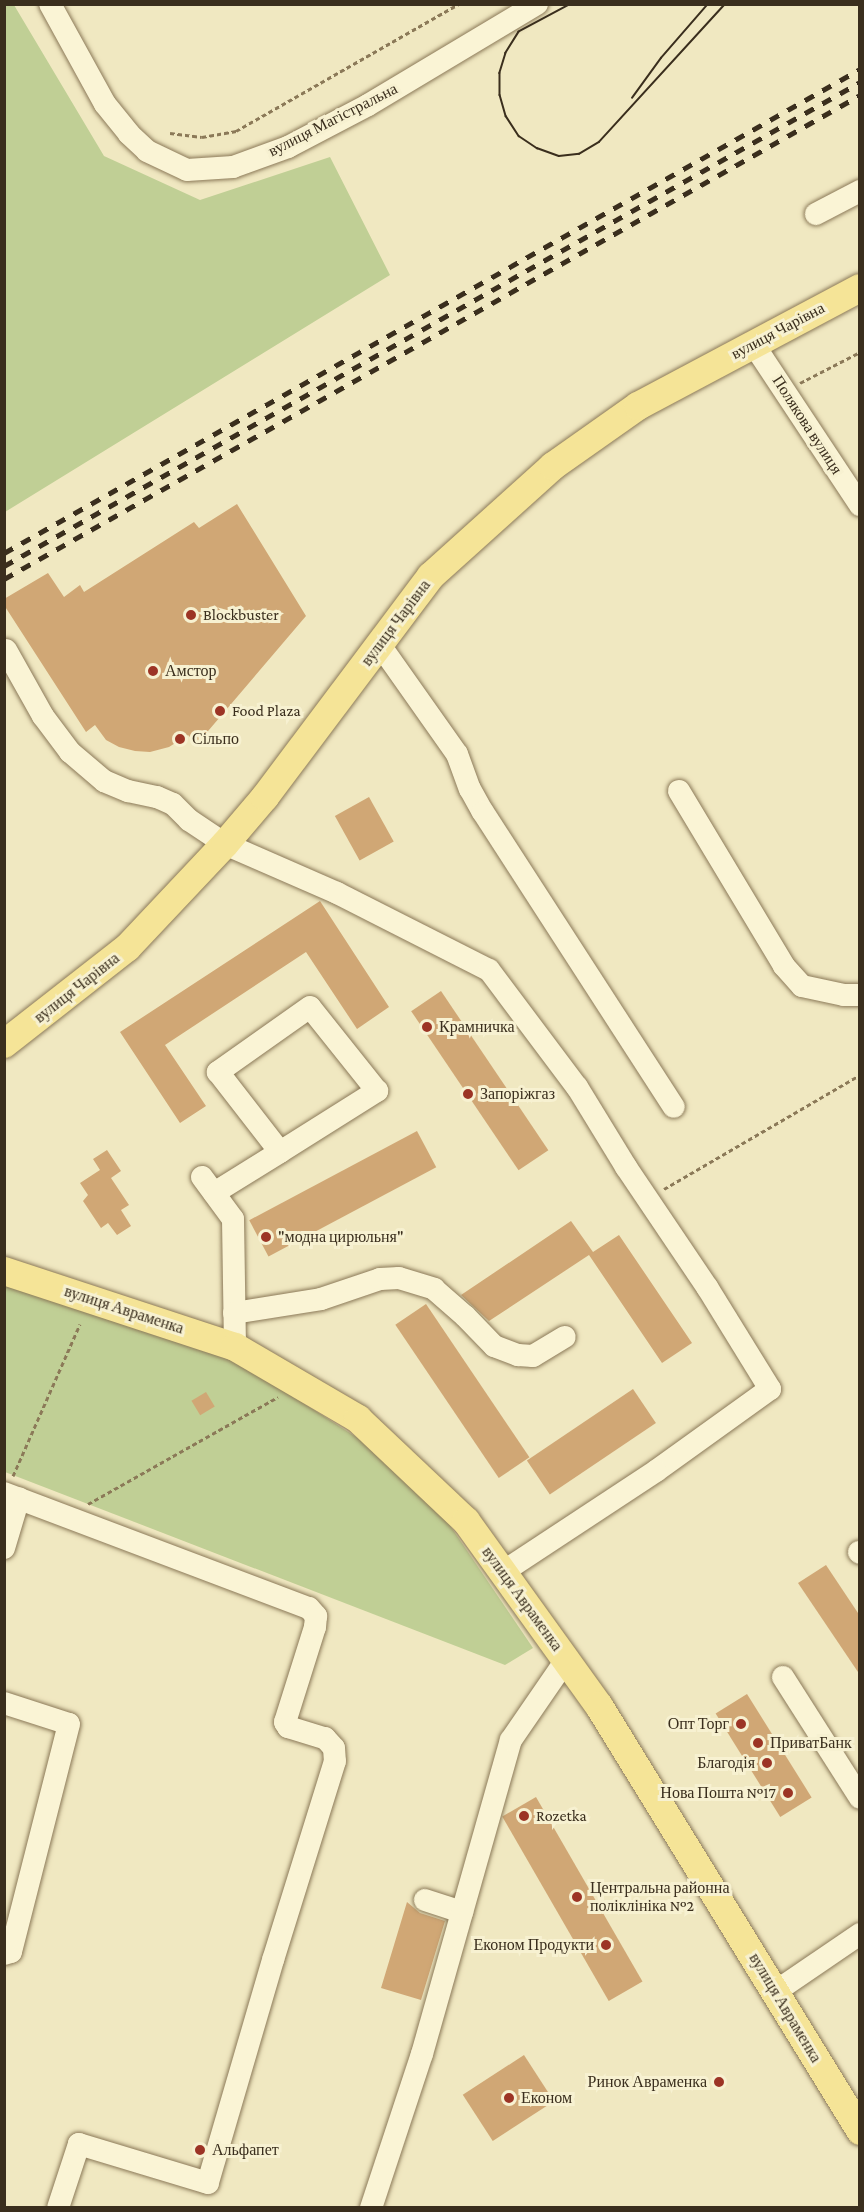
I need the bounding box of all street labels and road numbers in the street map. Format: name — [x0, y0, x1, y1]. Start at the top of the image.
street label: вулиця Магістральна — [265, 79, 401, 161]
street label: вулиця Чарівна — [728, 298, 828, 364]
street label: Полякова вулиця — [768, 372, 846, 478]
street label: вулиця Чарівна — [357, 576, 435, 670]
street label: вулиця Чарівна — [31, 949, 123, 1027]
street label: вулиця Авраменка — [62, 1282, 186, 1338]
street label: вулиця Авраменка — [478, 1543, 566, 1655]
street label: вулиця Авраменка — [745, 1950, 825, 2066]

